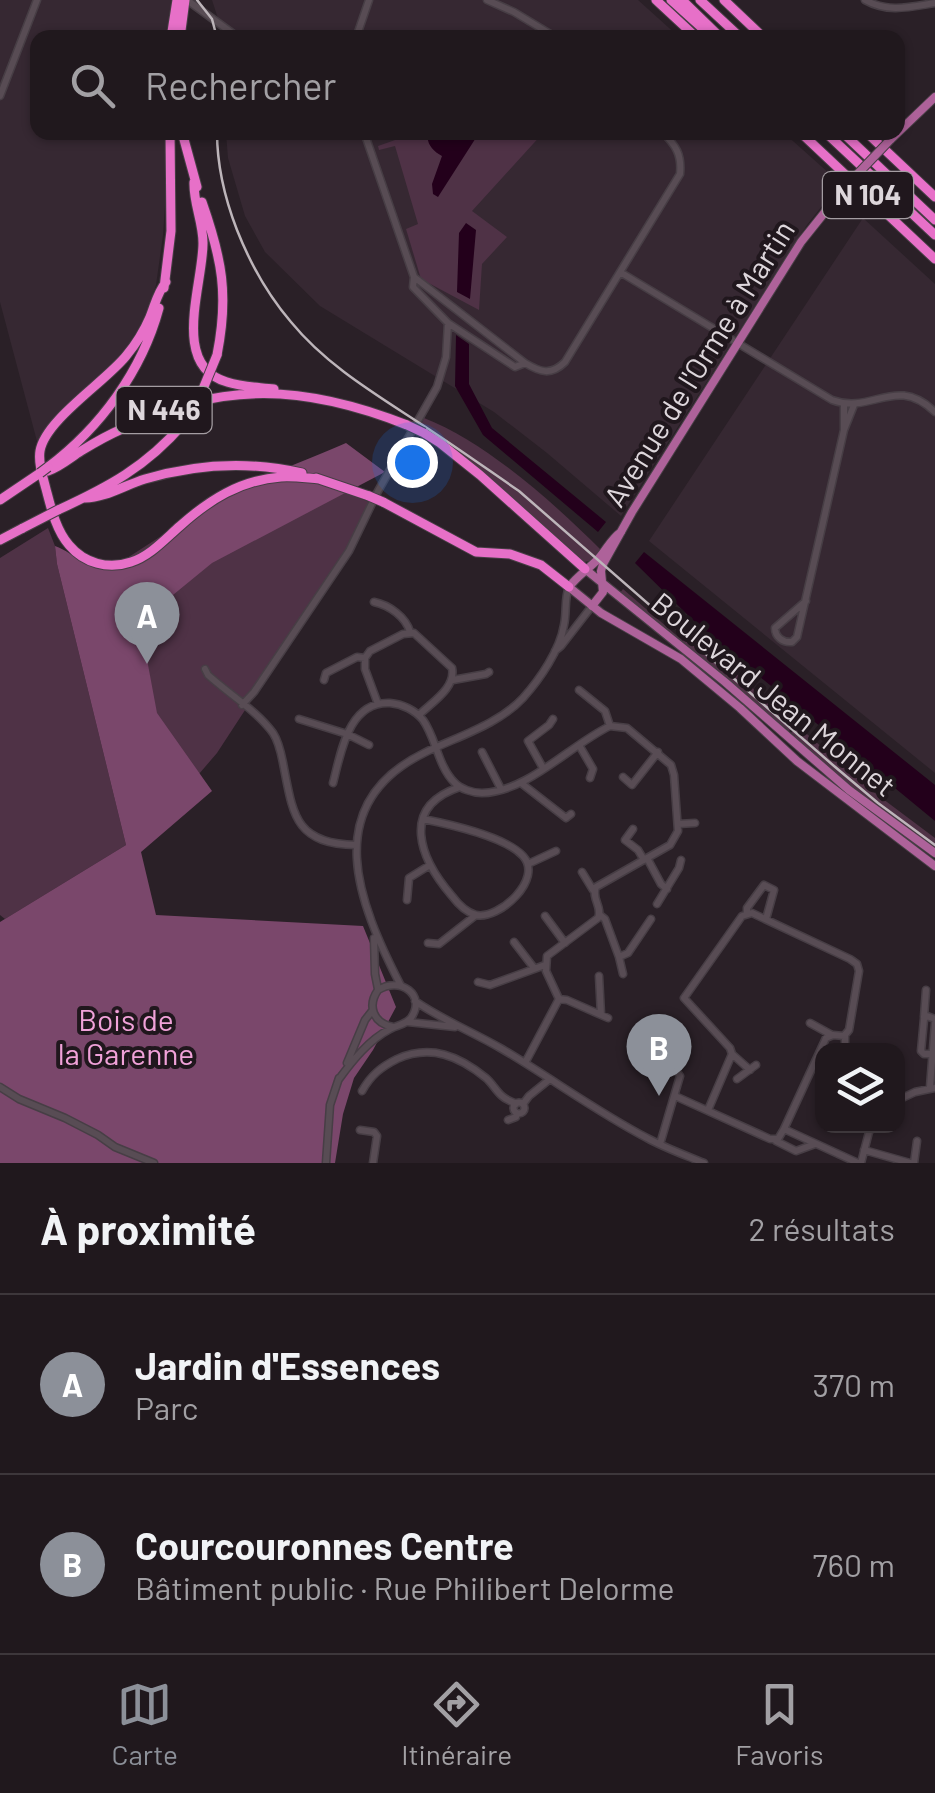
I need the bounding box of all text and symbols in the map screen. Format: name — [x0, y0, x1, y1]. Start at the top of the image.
search box — [30, 30, 905, 140]
icon: search — [65, 58, 120, 113]
text: Rechercher — [145, 62, 336, 108]
road number: N 104 — [823, 172, 913, 218]
street label: Avenue de l'Orme à Martin — [595, 213, 801, 513]
road number: N 446 — [116, 387, 212, 433]
your location — [387, 437, 438, 488]
pin: A — [114, 582, 180, 664]
street label: Boulevard Jean Monnet — [645, 584, 903, 803]
park label: Bois de la Garenne — [58, 1001, 194, 1071]
pin: B — [626, 1014, 692, 1096]
map controls — [815, 1043, 905, 1133]
button: layers — [815, 1043, 905, 1133]
text: À proximité — [40, 1203, 256, 1253]
text: 2 résultats — [748, 1209, 895, 1247]
text: Jardin d'Essences — [135, 1342, 440, 1388]
text: A — [62, 1365, 83, 1403]
text: 370 m — [812, 1365, 895, 1403]
text: Parc — [135, 1388, 198, 1426]
text: Courcouronnes Centre — [135, 1522, 514, 1568]
text: B — [63, 1545, 82, 1583]
text: 760 m — [812, 1545, 895, 1583]
text: Bâtiment public · Rue Philibert Delorme — [135, 1568, 675, 1606]
tab: Carte — [112, 1677, 178, 1771]
tab: Itinéraire — [401, 1677, 512, 1771]
tab: Favoris — [735, 1677, 823, 1771]

